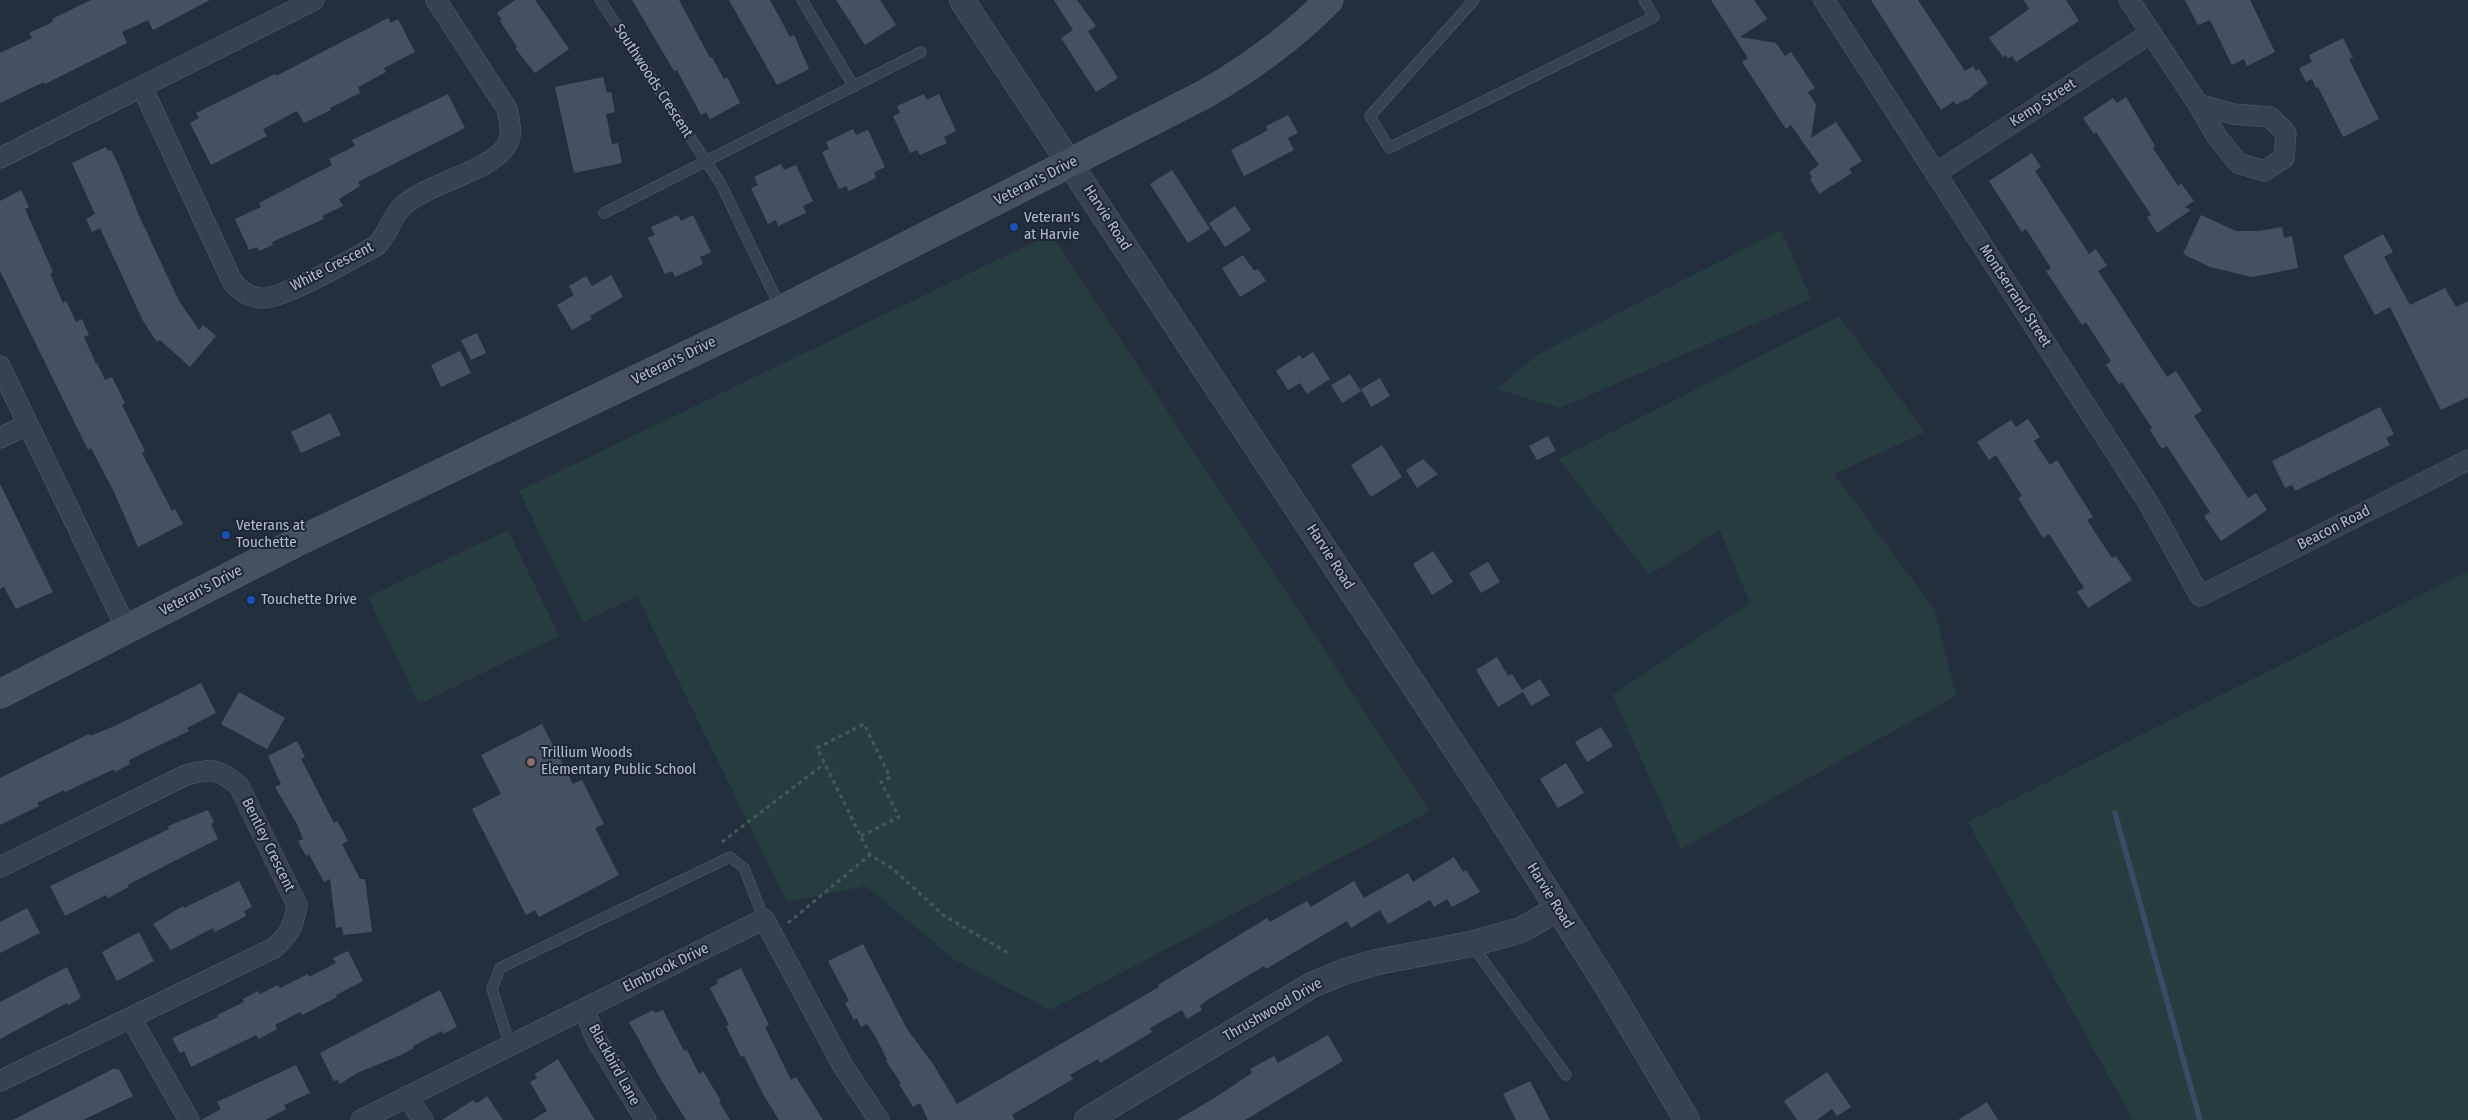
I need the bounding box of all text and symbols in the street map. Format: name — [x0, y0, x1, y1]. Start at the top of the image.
street label: Southwoods Crescent — [610, 21, 696, 141]
street label: Kemp Street — [2007, 75, 2079, 131]
street label: Veteran's Drive — [991, 152, 1081, 210]
street label: Harvie Road — [1079, 182, 1135, 254]
place label: Veteran's at Harvie — [1024, 209, 1080, 244]
marker: Veteran's at Harvie — [1008, 221, 1020, 233]
street label: White Crescent — [287, 238, 377, 296]
street label: Montserrand Street — [1975, 241, 2055, 351]
street label: Veteran's Drive — [629, 333, 719, 389]
street label: Beacon Road — [2295, 502, 2373, 554]
place label: Veterans at Touchette — [236, 517, 305, 552]
street label: Harvie Road — [1302, 521, 1358, 593]
marker: Veterans at Touchette — [220, 529, 232, 541]
street label: Veteran's Drive — [157, 562, 245, 620]
place label: Touchette Drive — [261, 591, 357, 609]
marker: Touchette Drive — [245, 594, 257, 606]
place label: Trillium Woods Elementary Public School — [541, 744, 696, 779]
marker: Trillium Woods Elementary Public School — [525, 756, 537, 768]
street label: Bentley Crescent — [238, 795, 298, 895]
street label: Harvie Road — [1523, 860, 1577, 932]
street label: Elmbrook Drive — [620, 939, 712, 997]
street label: Thrushwood Drive — [1220, 974, 1326, 1046]
street label: Blackbird Lane — [584, 1021, 644, 1109]

